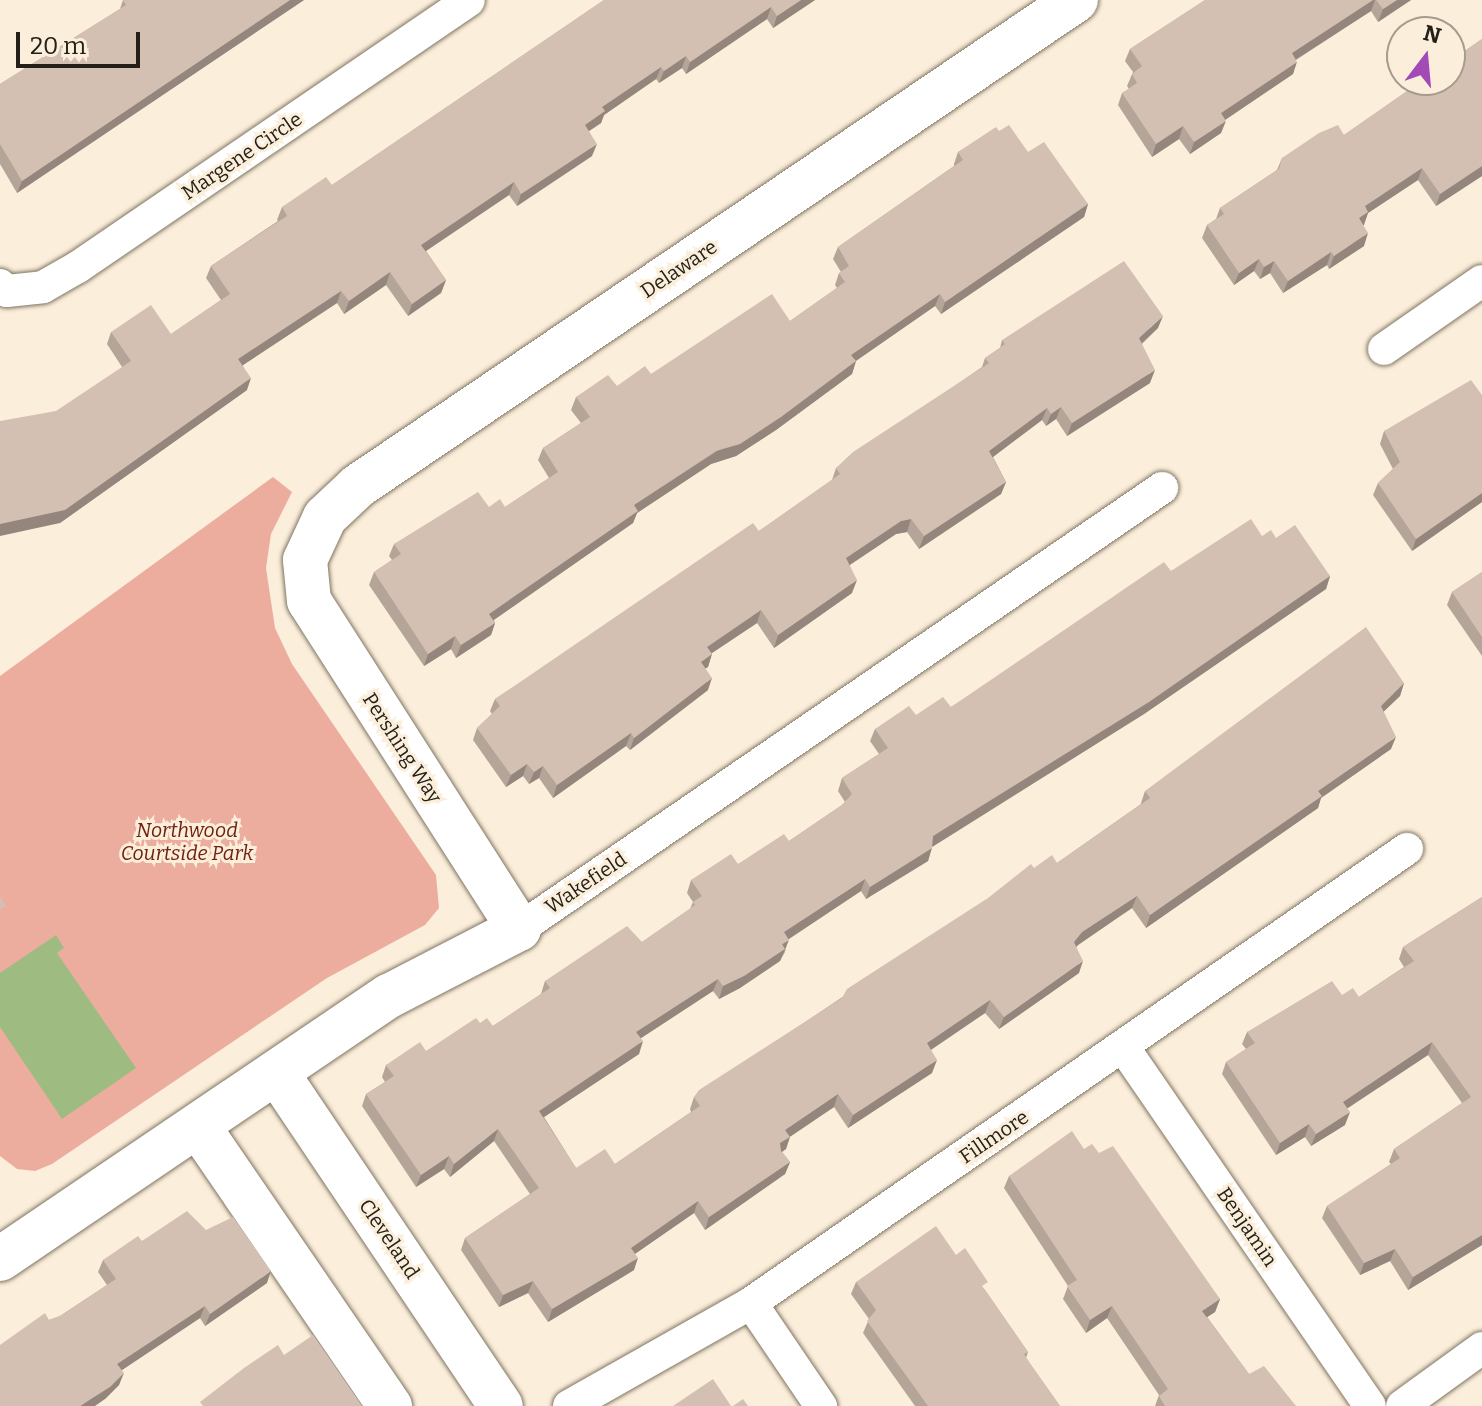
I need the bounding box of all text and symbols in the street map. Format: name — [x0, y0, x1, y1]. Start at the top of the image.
scale bar — [20, 16, 144, 66]
north arrow — [1386, 16, 1466, 96]
text: N — [1420, 19, 1444, 50]
text: 20 m — [30, 32, 86, 60]
street label: Margene Circle — [177, 107, 307, 205]
street label: Delaware — [636, 235, 722, 303]
street label: Pershing Way — [357, 688, 447, 808]
park label: Northwood Courtside Park — [121, 818, 253, 865]
street label: Wakefield — [541, 847, 631, 919]
street label: Fillmore — [955, 1105, 1033, 1169]
street label: Benjamin — [1212, 1183, 1282, 1271]
street label: Cleveland — [354, 1195, 424, 1283]

